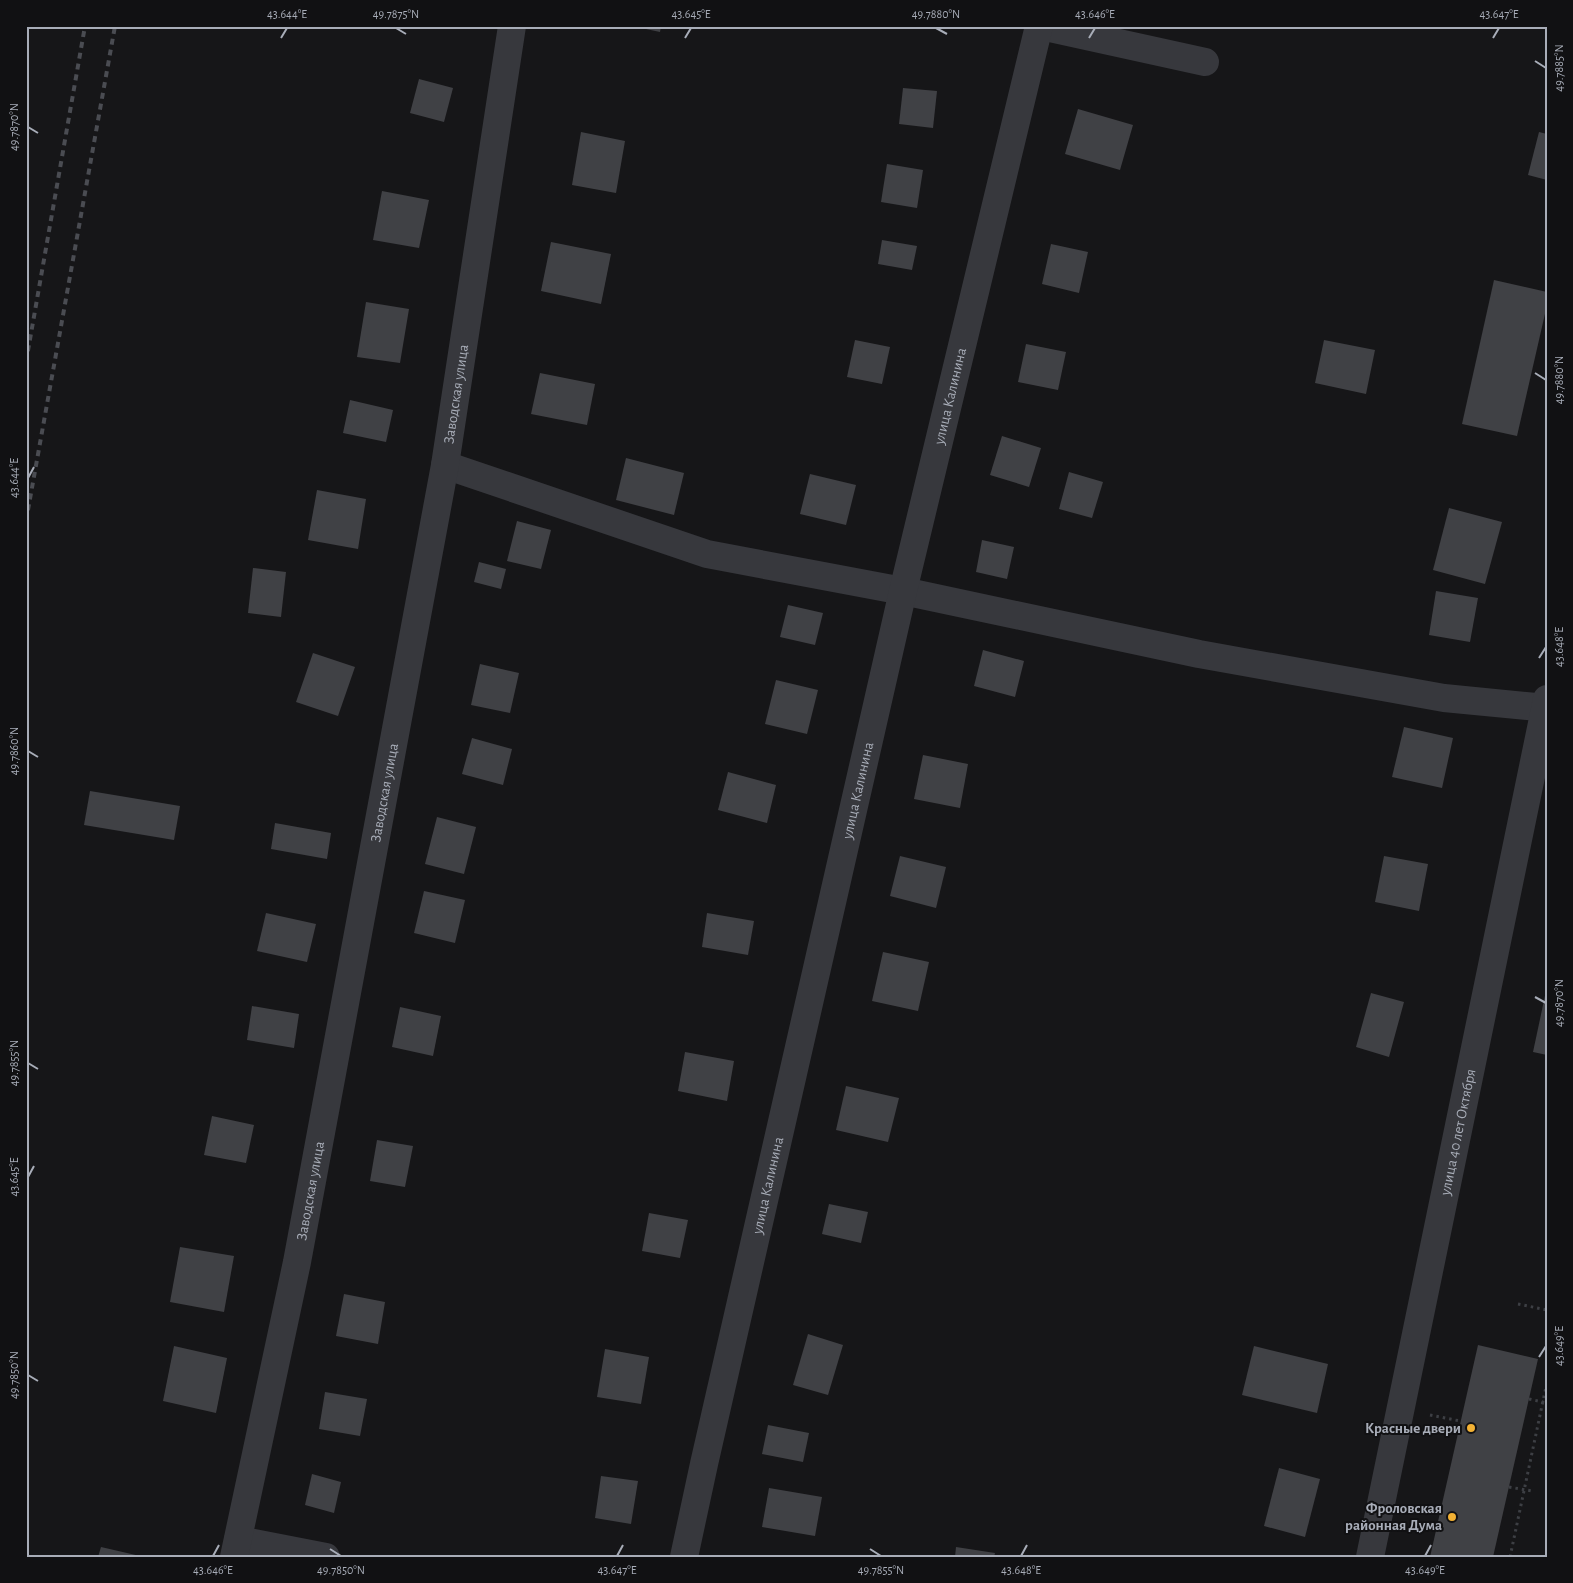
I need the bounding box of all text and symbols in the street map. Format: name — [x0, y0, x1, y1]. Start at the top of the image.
text: 43.644°E — [267, 8, 307, 20]
text: 49.7875°N — [373, 8, 419, 20]
text: 43.645°E — [671, 8, 711, 20]
text: 49.7880°N — [912, 8, 960, 20]
text: 43.646°E — [1075, 8, 1115, 20]
text: 43.647°E — [1479, 8, 1519, 20]
text: 49.7885°N — [1553, 44, 1565, 92]
text: 49.7870°N — [8, 103, 20, 151]
street label: Заводская улица — [441, 343, 471, 445]
street label: улица Калинина — [931, 346, 969, 447]
text: 49.7880°N — [1553, 356, 1565, 404]
text: 43.644°E — [8, 458, 20, 498]
text: 43.648°E — [1553, 627, 1565, 667]
text: 49.7860°N — [8, 727, 20, 775]
street label: улица Калинина — [840, 740, 876, 841]
street label: Заводская улица — [368, 742, 401, 844]
text: 49.7870°N — [1553, 979, 1565, 1027]
text: 49.7855°N — [8, 1040, 20, 1086]
street label: улица 40 лет Октября — [1438, 1068, 1478, 1197]
street label: улица Калинина — [749, 1135, 786, 1236]
street label: Заводская улица — [294, 1140, 327, 1242]
text: 43.645°E — [8, 1157, 20, 1197]
text: 43.649°E — [1553, 1326, 1565, 1366]
text: 49.7850°N — [8, 1351, 20, 1399]
place label: Красные двери — [1365, 1421, 1461, 1436]
marker: Красные двери — [1465, 1422, 1477, 1434]
place label: Фроловская районная Дума — [1345, 1501, 1442, 1533]
marker: Фроловская районная Дума — [1446, 1511, 1458, 1523]
text: 43.646°E — [193, 1564, 233, 1576]
text: 49.7850°N — [317, 1564, 365, 1576]
text: 43.647°E — [597, 1564, 637, 1576]
text: 49.7855°N — [858, 1564, 904, 1576]
text: 43.648°E — [1001, 1564, 1041, 1576]
text: 43.649°E — [1405, 1564, 1445, 1576]

